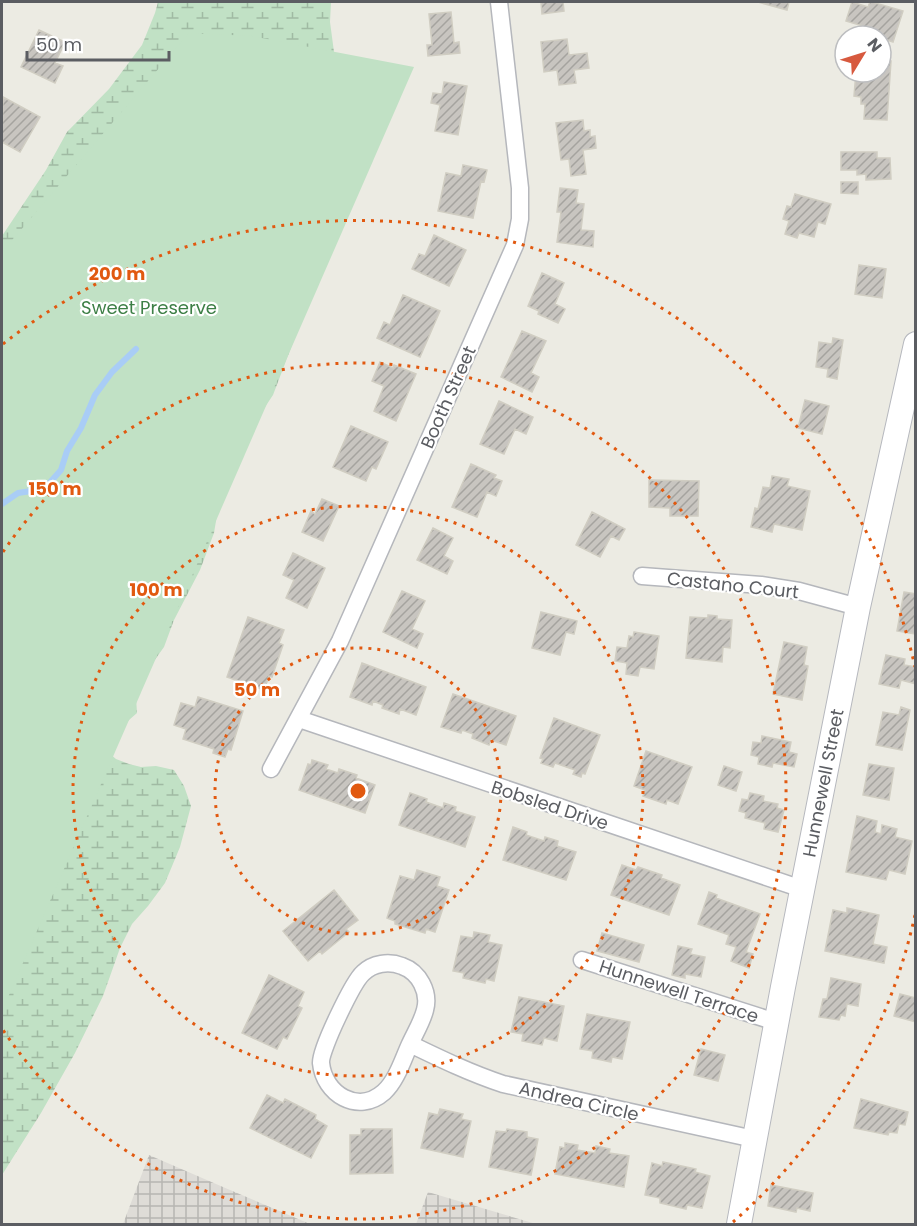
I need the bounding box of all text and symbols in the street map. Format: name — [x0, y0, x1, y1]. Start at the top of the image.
scale bar — [27, 24, 170, 62]
north arrow — [833, 24, 893, 84]
text: 50 m — [36, 32, 82, 57]
text: N — [862, 33, 887, 57]
text: 200 m — [89, 261, 145, 286]
park label: Sweet Preserve — [81, 295, 217, 320]
street label: Booth Street — [414, 342, 482, 452]
text: 150 m — [28, 476, 82, 501]
street label: Castano Court — [666, 566, 800, 604]
text: 100 m — [129, 577, 183, 602]
text: 50 m — [234, 677, 280, 702]
street label: Hunnewell Street — [796, 707, 850, 859]
street label: Bobsled Drive — [488, 774, 612, 836]
centre of rings — [348, 781, 368, 801]
street label: Hunnewell Terrace — [596, 953, 762, 1029]
street label: Andrea Circle — [517, 1075, 641, 1127]

